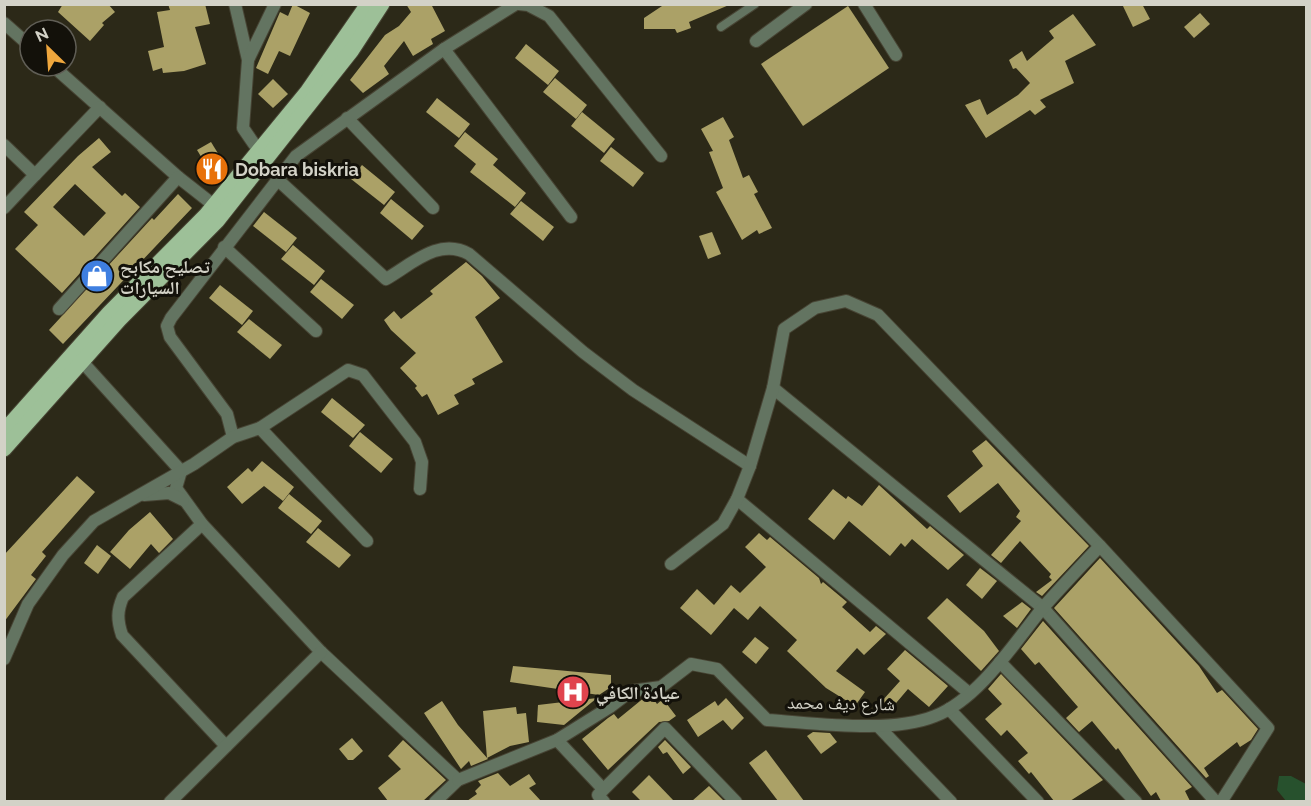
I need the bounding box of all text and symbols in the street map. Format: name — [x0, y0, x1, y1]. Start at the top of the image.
north arrow — [18, 18, 78, 78]
text: N — [32, 24, 51, 46]
restaurant icon: Dobara biskria — [194, 151, 230, 187]
place label: Dobara biskria — [235, 159, 359, 180]
place label: تصليح مكابح السيارات — [120, 256, 210, 298]
shop icon: تصليح مكابح السيارات — [79, 258, 115, 294]
hospital icon: عيادة الكافي — [555, 674, 591, 710]
place label: عيادة الكافي — [596, 682, 679, 707]
street label: شارع ديف محمد — [787, 692, 895, 715]

